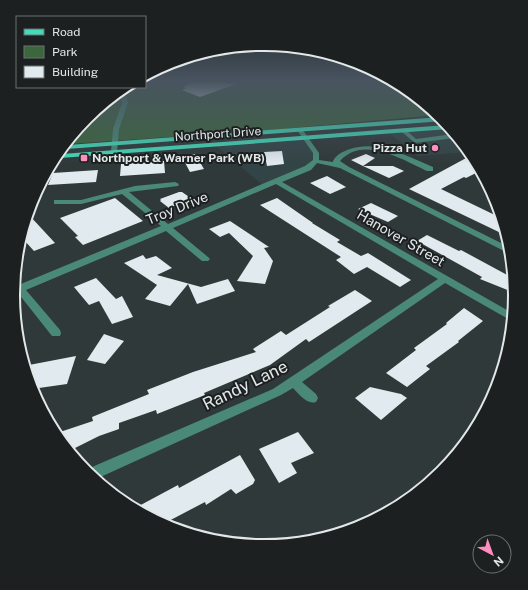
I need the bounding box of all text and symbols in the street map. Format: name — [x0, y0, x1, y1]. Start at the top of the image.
legend — [16, 16, 146, 88]
text: Road — [52, 25, 80, 39]
text: Park — [52, 45, 78, 59]
text: Building — [52, 65, 98, 79]
street label: Northport Drive — [174, 124, 262, 144]
place label: Pizza Hut — [373, 141, 427, 155]
marker: Pizza Hut — [430, 143, 440, 153]
place label: Northport & Warner Park (WB) — [92, 151, 265, 165]
marker: Northport & Warner Park (WB) — [79, 153, 89, 163]
street label: Troy Drive — [144, 188, 210, 228]
street label: Hanover Street — [354, 206, 448, 270]
street label: Randy Lane — [199, 356, 291, 414]
north arrow — [472, 534, 512, 574]
text: N — [491, 554, 506, 569]

